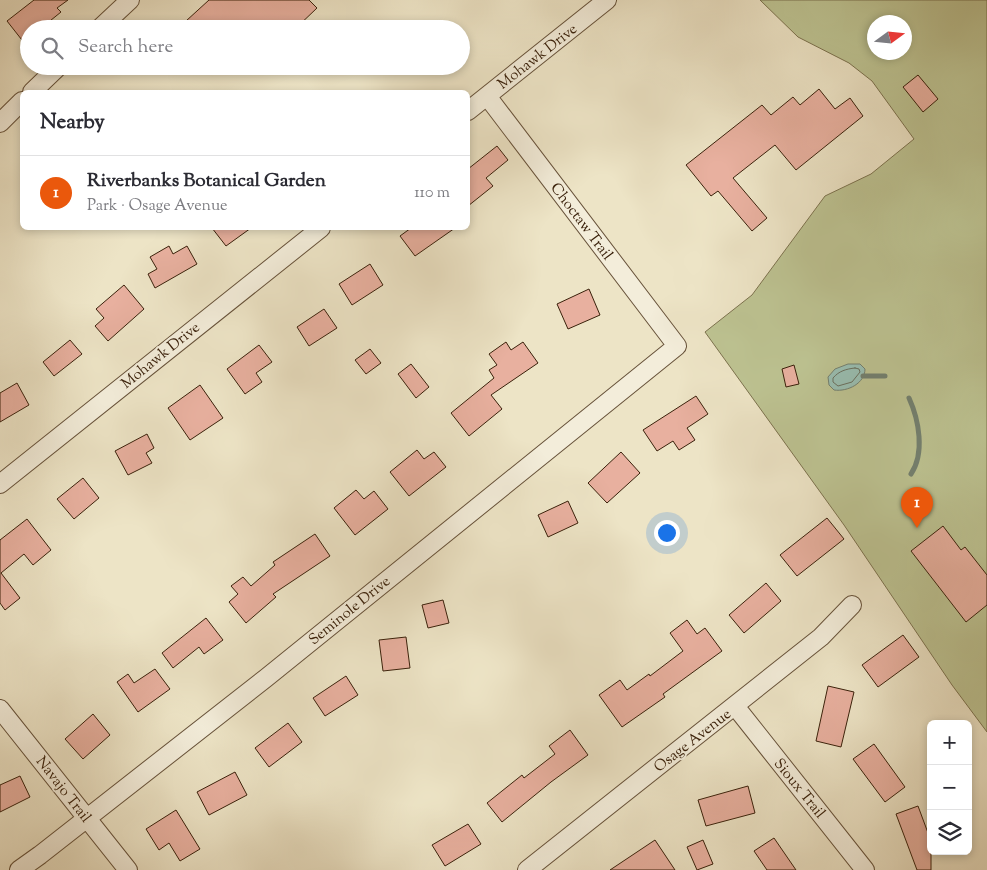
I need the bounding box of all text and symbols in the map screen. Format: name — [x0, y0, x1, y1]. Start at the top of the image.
north arrow — [867, 15, 912, 60]
street label: Mohawk Drive — [494, 19, 582, 95]
search box — [20, 20, 470, 75]
icon: search — [38, 34, 66, 62]
text: Search here — [78, 34, 173, 61]
text: Nearby — [40, 108, 105, 138]
text: Riverbanks Botanical Garden — [87, 168, 326, 195]
street label: Choctaw Trail — [545, 179, 617, 265]
text: 1 — [53, 182, 59, 205]
text: 110 m — [414, 182, 450, 205]
text: Park · Osage Avenue — [87, 195, 228, 218]
street label: Mohawk Drive — [117, 318, 205, 394]
pin: 1 — [901, 487, 933, 528]
your location — [654, 520, 680, 546]
street label: Seminole Drive — [305, 572, 395, 651]
street label: Osage Avenue — [650, 704, 736, 778]
map controls — [927, 720, 972, 855]
button: + — [927, 720, 972, 765]
street label: Navajo Trail — [30, 752, 95, 828]
street label: Sioux Trail — [768, 755, 830, 823]
button: − — [927, 765, 972, 810]
button: layers — [927, 810, 972, 855]

